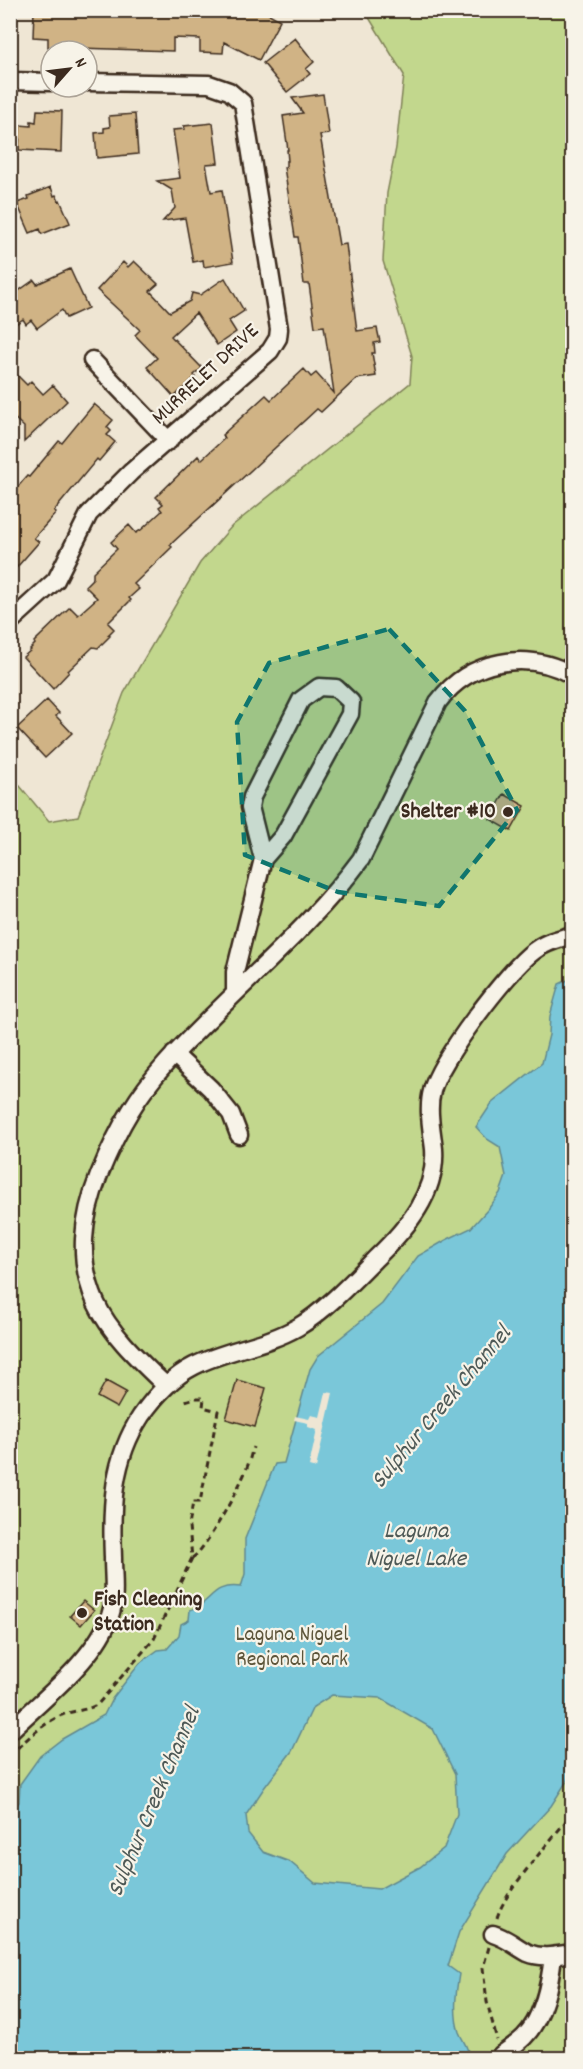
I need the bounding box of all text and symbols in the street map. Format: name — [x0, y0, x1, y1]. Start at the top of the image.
north arrow — [39, 39, 99, 99]
text: N — [68, 54, 92, 72]
street label: MURRELET DRIVE — [145, 317, 267, 433]
place label: Shelter #10 — [401, 797, 496, 828]
marker: Shelter #10 — [501, 805, 515, 819]
water label: Sulphur Creek Channel — [364, 1317, 522, 1497]
water label: Laguna Niguel Lake — [366, 1515, 468, 1577]
place label: Fish Cleaning Station — [94, 1585, 203, 1641]
marker: Fish Cleaning Station — [75, 1606, 89, 1620]
park label: Laguna Niguel Regional Park — [236, 1620, 348, 1676]
water label: Sulphur Creek Channel — [100, 1700, 211, 1902]

